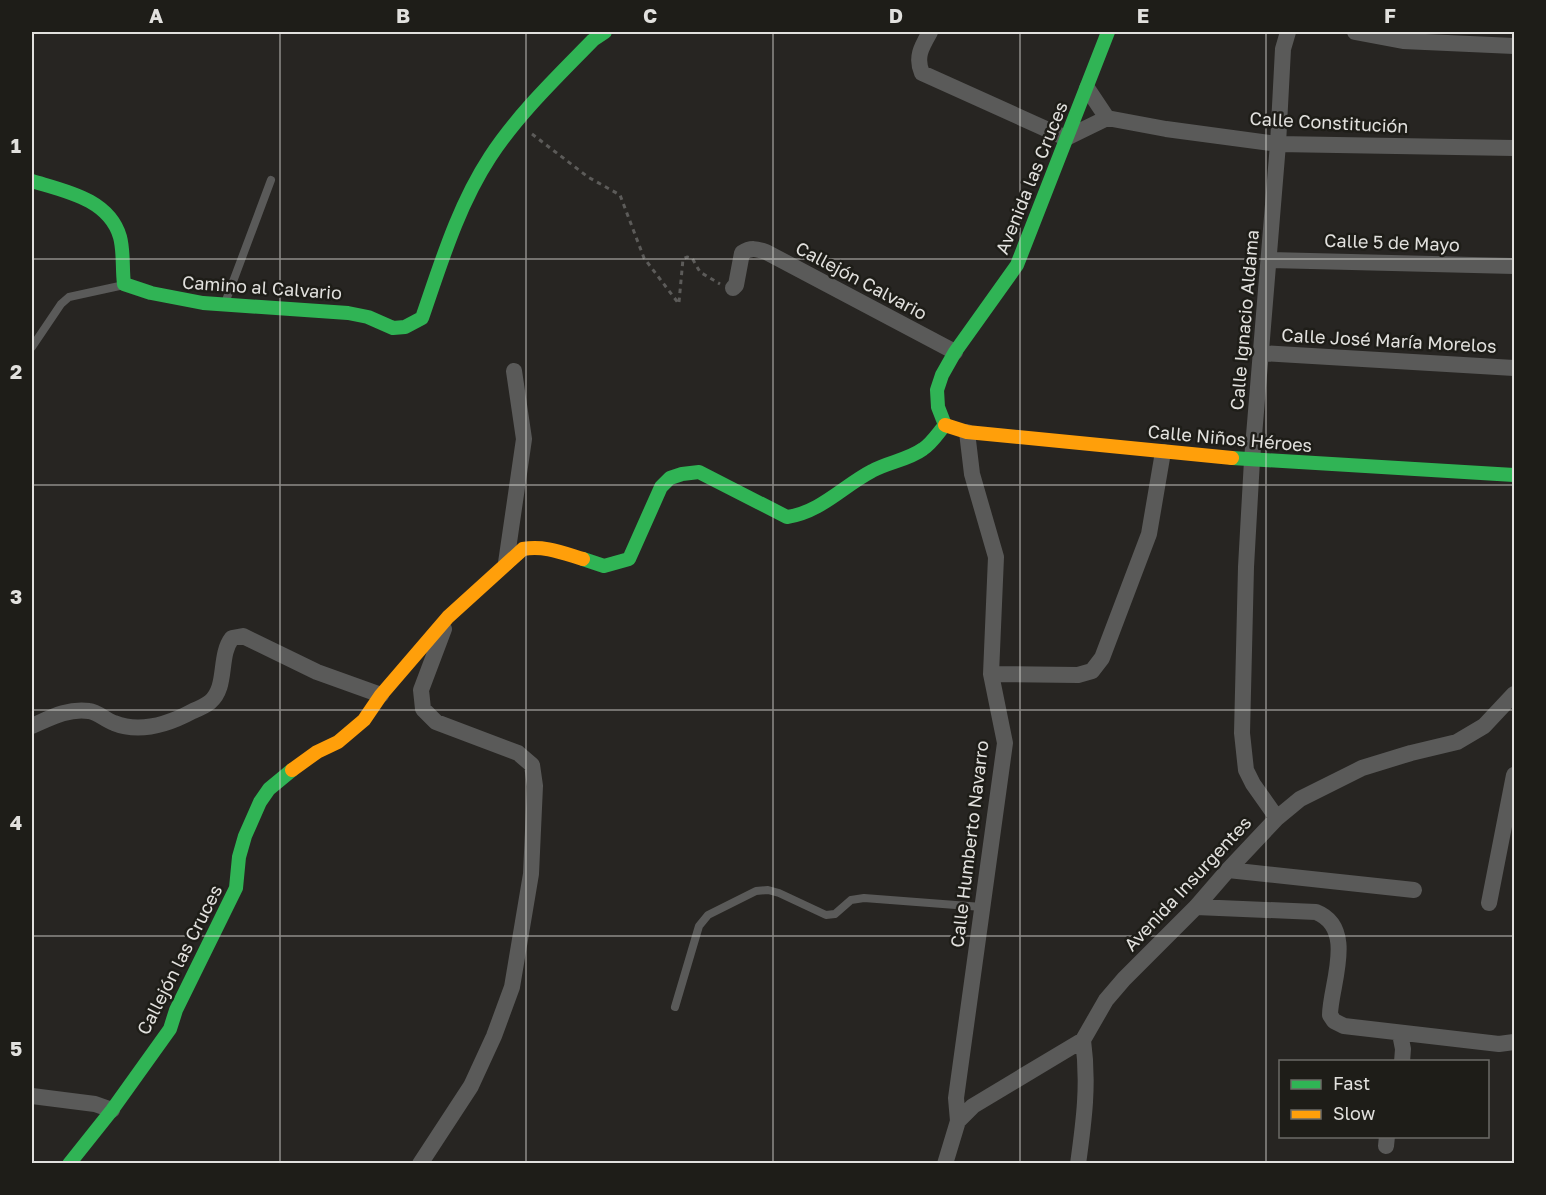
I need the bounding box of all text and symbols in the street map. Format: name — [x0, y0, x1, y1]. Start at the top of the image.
text: A — [149, 3, 163, 27]
text: B — [396, 3, 410, 27]
text: C — [643, 3, 657, 27]
text: D — [889, 3, 903, 27]
text: E — [1137, 3, 1149, 27]
text: F — [1384, 3, 1396, 27]
street label: Avenida las Cruces — [990, 98, 1072, 257]
street label: Calle Constitución — [1249, 107, 1409, 137]
text: 1 — [11, 133, 21, 157]
street label: Calle Ignacio Aldama — [1225, 229, 1263, 411]
street label: Calle 5 de Mayo — [1324, 229, 1460, 255]
street label: Callejón Calvario — [792, 236, 931, 324]
street label: Camino al Calvario — [181, 270, 343, 304]
street label: Calle José María Morelos — [1281, 323, 1497, 357]
text: 2 — [10, 359, 22, 383]
street label: Calle Niños Héroes — [1147, 420, 1313, 456]
text: 3 — [10, 584, 22, 608]
street label: Calle Humberto Navarro — [945, 739, 993, 949]
text: 4 — [10, 810, 22, 834]
street label: Avenida Insurgentes — [1119, 811, 1255, 955]
street label: Callejón las Cruces — [132, 881, 226, 1038]
text: 5 — [10, 1036, 22, 1060]
legend — [1279, 1060, 1489, 1138]
text: Fast — [1333, 1072, 1370, 1094]
text: Slow — [1333, 1102, 1376, 1124]

